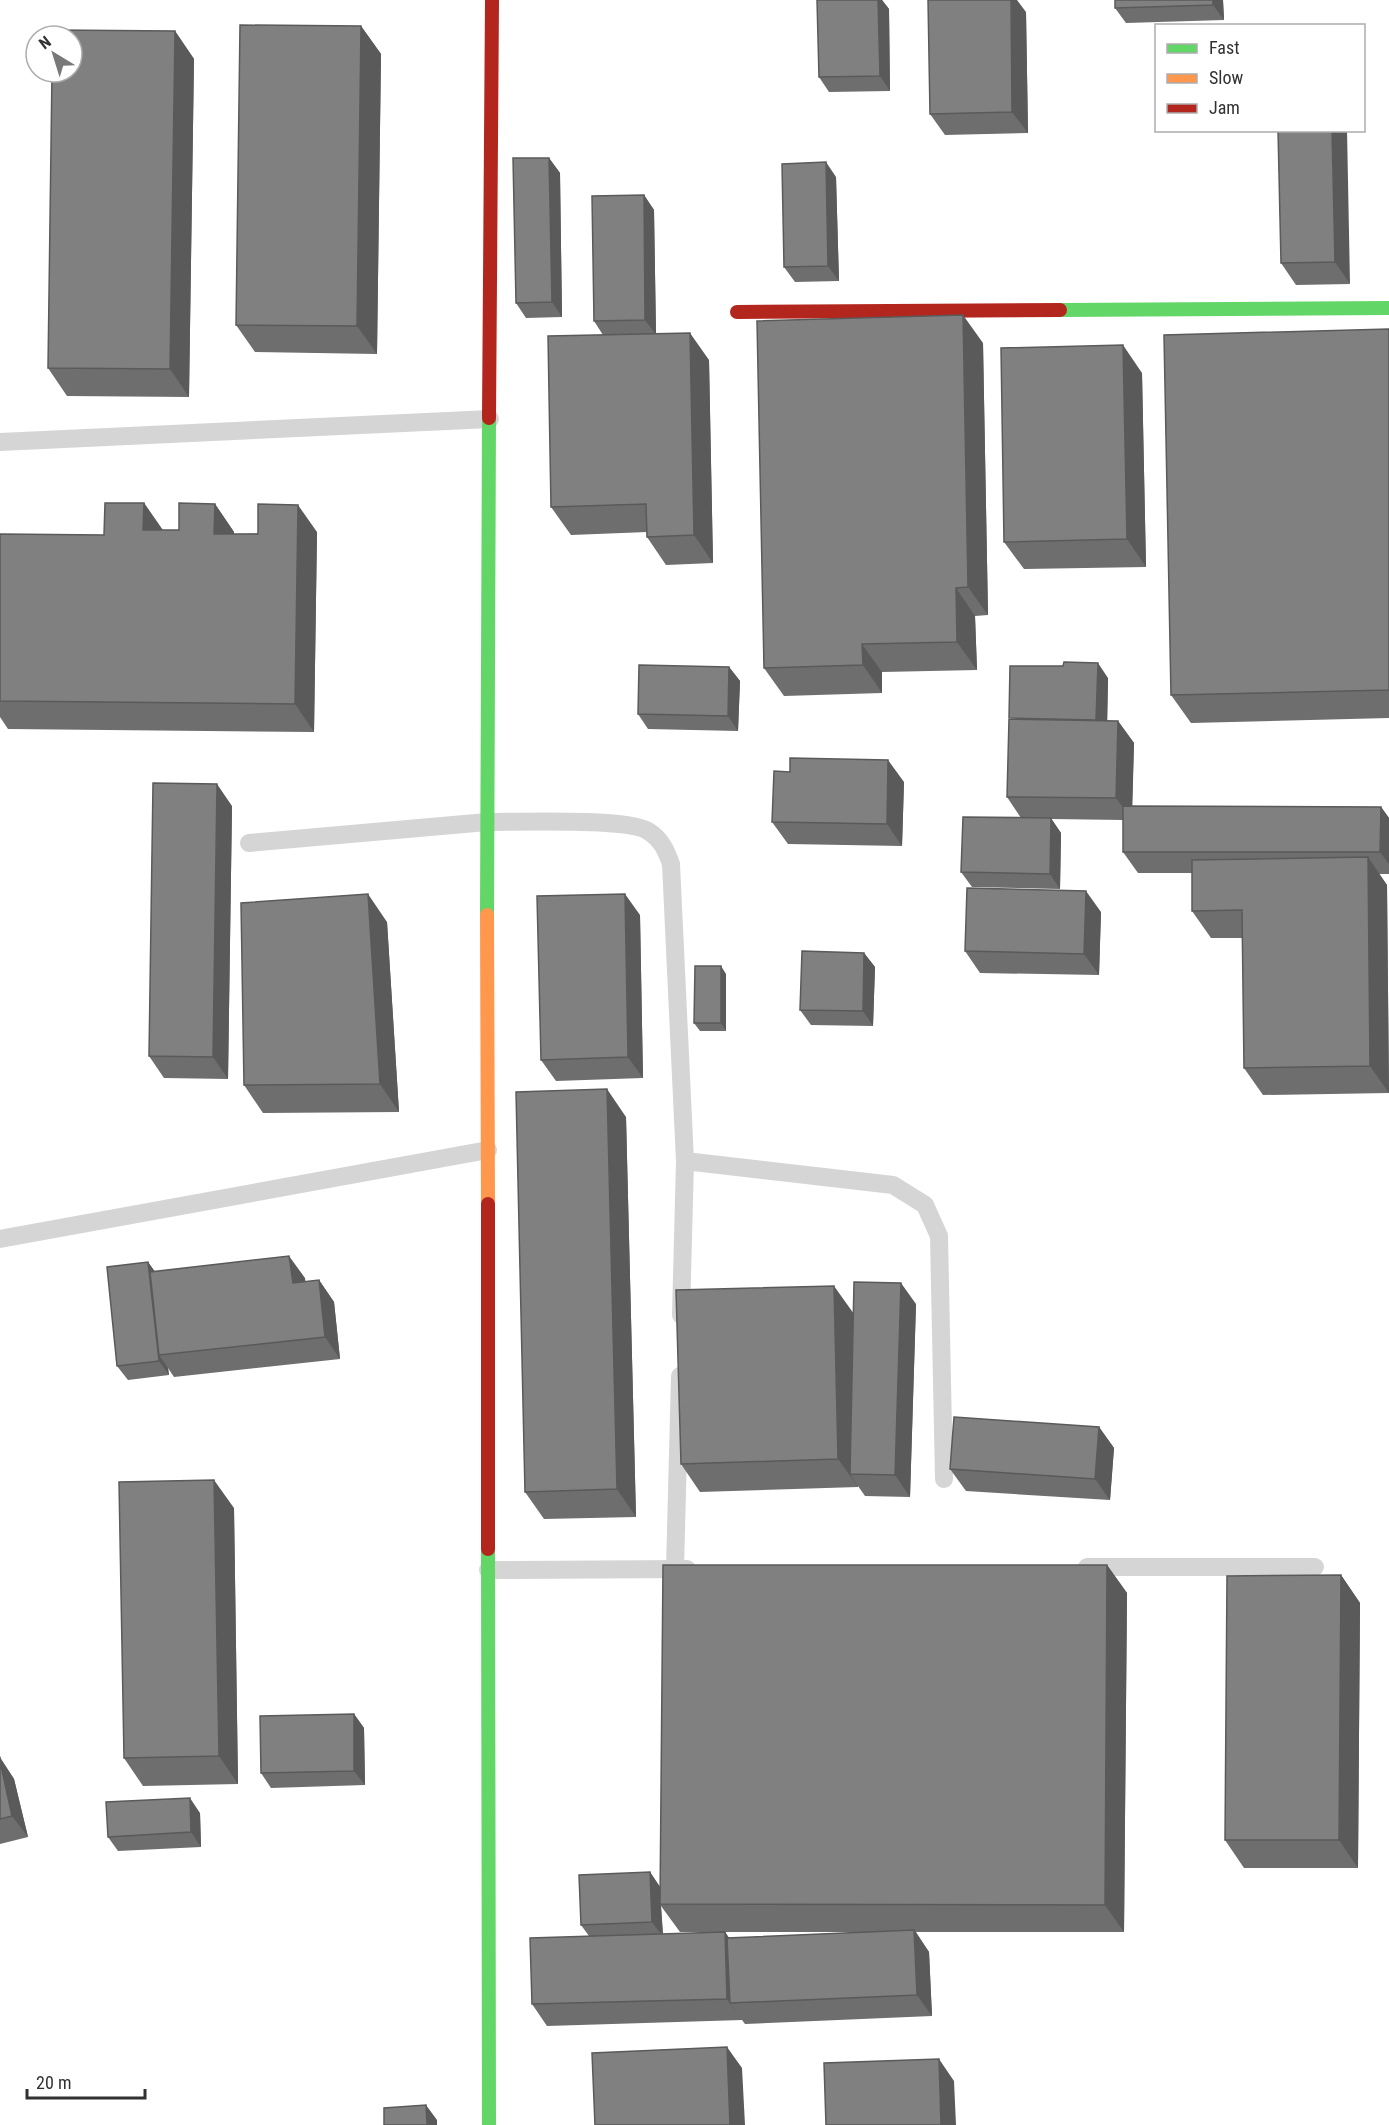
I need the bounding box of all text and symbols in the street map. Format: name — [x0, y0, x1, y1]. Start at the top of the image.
north arrow — [24, 24, 84, 84]
legend — [1155, 24, 1365, 132]
text: N — [35, 32, 55, 53]
text: Fast — [1209, 37, 1240, 58]
text: Slow — [1209, 67, 1244, 88]
text: Jam — [1209, 97, 1240, 118]
scale bar — [27, 2062, 146, 2100]
text: 20 m — [36, 2072, 71, 2093]

